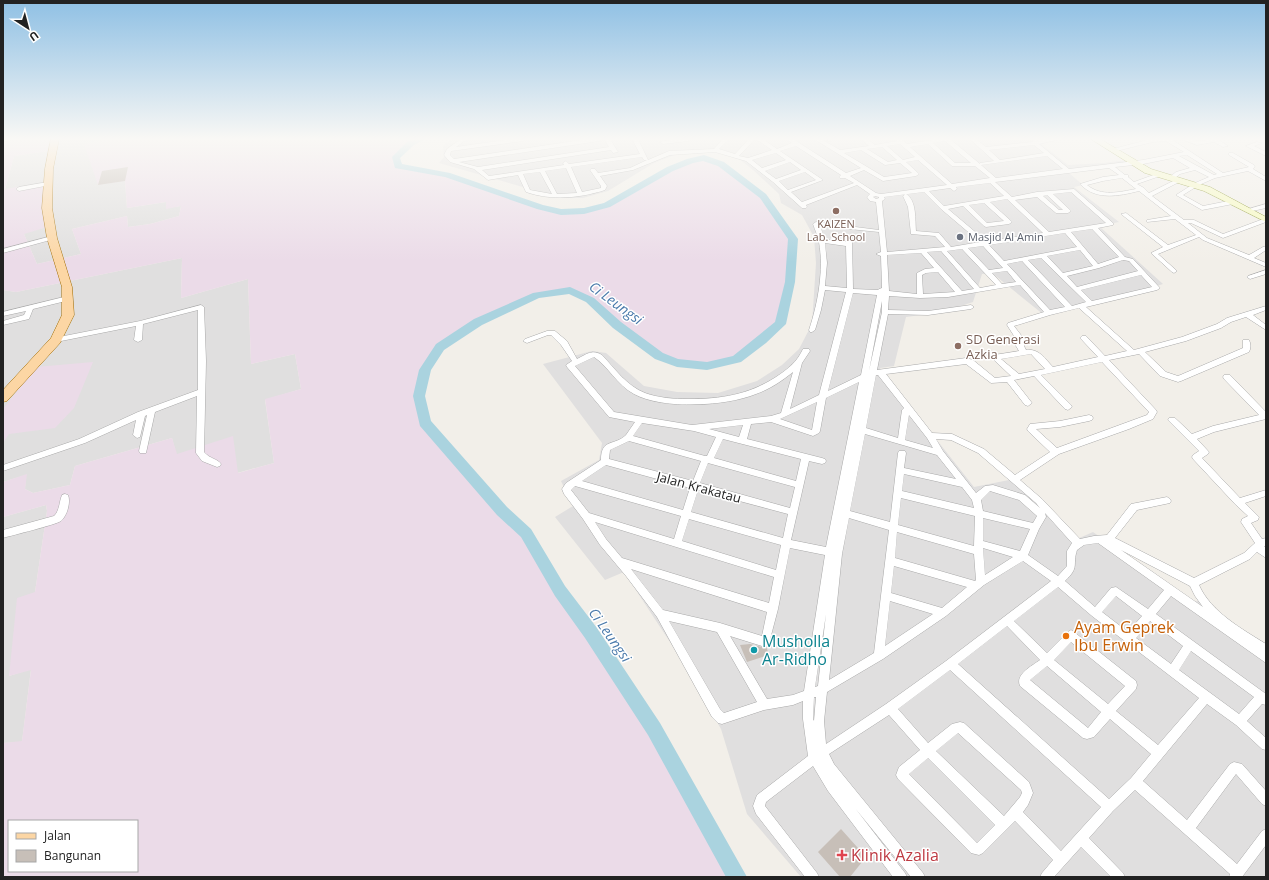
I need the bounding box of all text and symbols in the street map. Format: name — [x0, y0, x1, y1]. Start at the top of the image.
north arrow — [8, 8, 48, 48]
text: U — [26, 28, 42, 45]
marker: KAIZEN Lab. School — [831, 206, 841, 216]
place label: KAIZEN Lab. School — [807, 216, 865, 244]
place label: Masjid Al Amin — [968, 229, 1044, 244]
marker: Masjid Al Amin — [955, 232, 965, 242]
water label: Ci Leungsi — [586, 277, 647, 329]
place label: SD Generasi Azkia — [966, 330, 1040, 363]
marker: SD Generasi Azkia — [953, 341, 963, 351]
street label: Jalan Krakatau — [653, 467, 743, 507]
water label: Ci Leungsi — [585, 604, 636, 666]
place label: Ayam Geprek Ibu Erwin — [1074, 616, 1175, 656]
place label: Musholla Ar-Ridho — [762, 630, 830, 670]
marker: Ayam Geprek Ibu Erwin — [1061, 631, 1071, 641]
marker: Musholla Ar-Ridho — [749, 645, 759, 655]
legend — [8, 820, 138, 872]
text: Jalan — [43, 827, 71, 844]
place label: Klinik Azalia — [851, 844, 939, 866]
text: Bangunan — [44, 847, 101, 864]
marker: Klinik Azalia — [836, 849, 848, 861]

